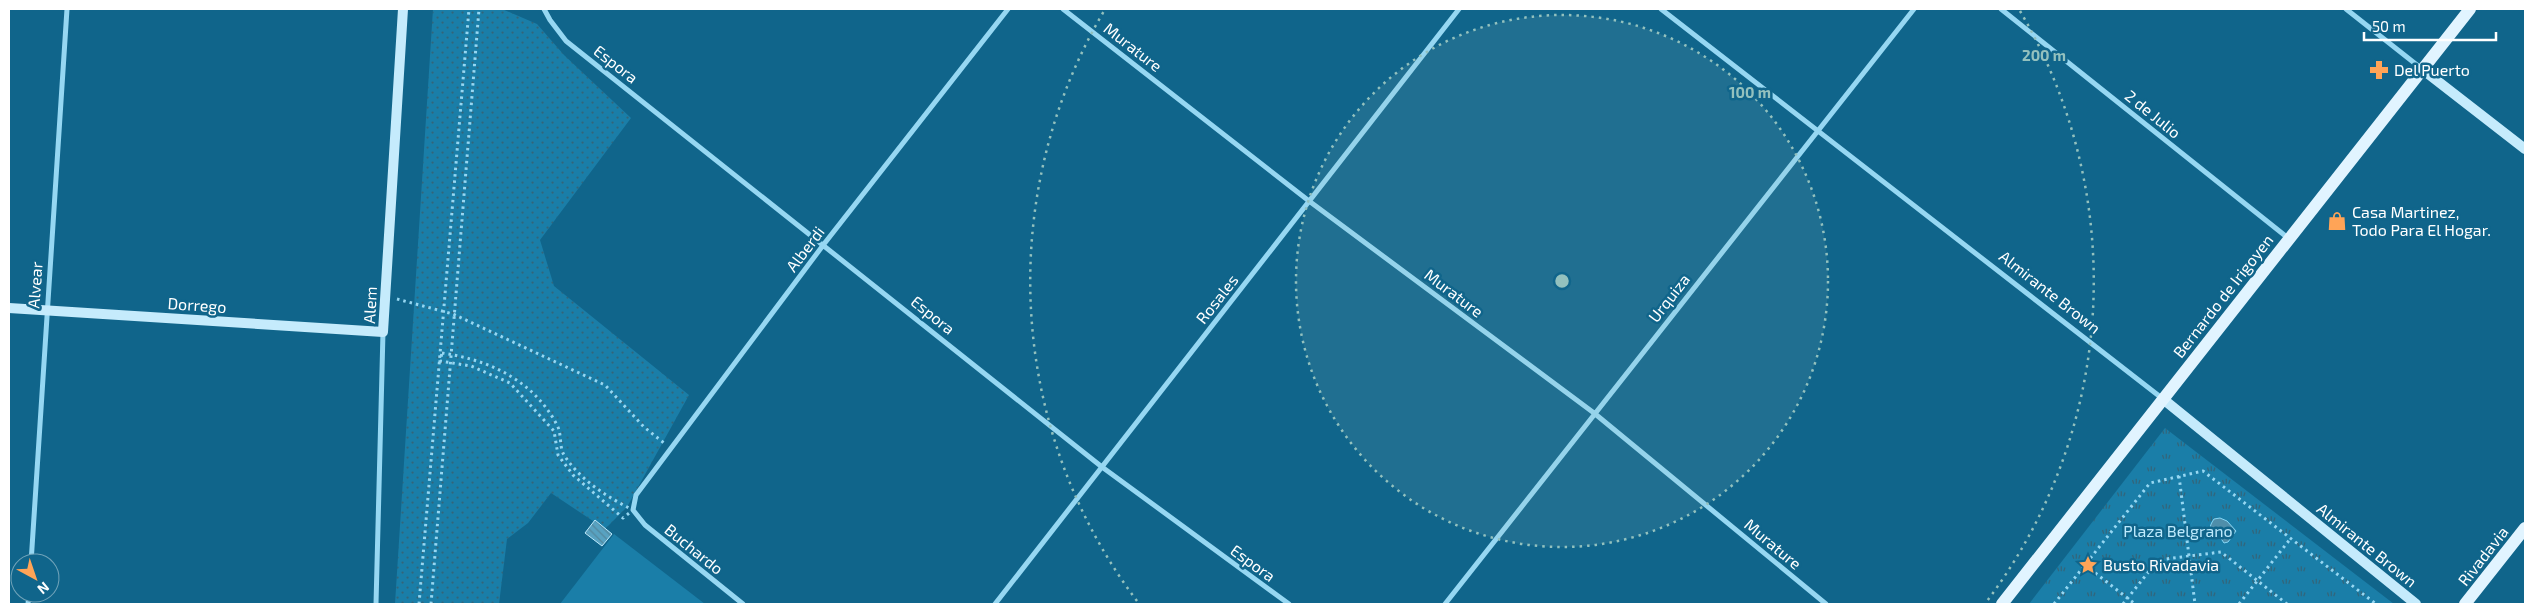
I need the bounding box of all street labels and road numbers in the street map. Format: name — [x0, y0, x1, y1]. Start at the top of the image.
street label: Murature — [1101, 18, 1166, 75]
street label: Espora — [591, 41, 642, 87]
street label: 2 de Julio — [2122, 85, 2185, 142]
street label: Alberdi — [781, 222, 828, 275]
street label: Bernardo de Irigoyen — [2169, 230, 2277, 361]
street label: Almirante Brown — [1996, 246, 2105, 337]
street label: Alvear — [23, 261, 46, 309]
street label: Murature — [1421, 264, 1487, 321]
street label: Rosales — [1191, 270, 1242, 327]
street label: Urquiza — [1644, 270, 1693, 326]
street label: Alem — [359, 286, 380, 324]
street label: Espora — [908, 291, 959, 338]
street label: Dorrego — [167, 293, 227, 316]
street label: Almirante Brown — [2314, 498, 2421, 591]
street label: Murature — [1741, 514, 1806, 573]
street label: Buchardo — [661, 519, 727, 578]
street label: Rivadavia — [2453, 522, 2512, 589]
street label: Espora — [1227, 540, 1279, 585]

